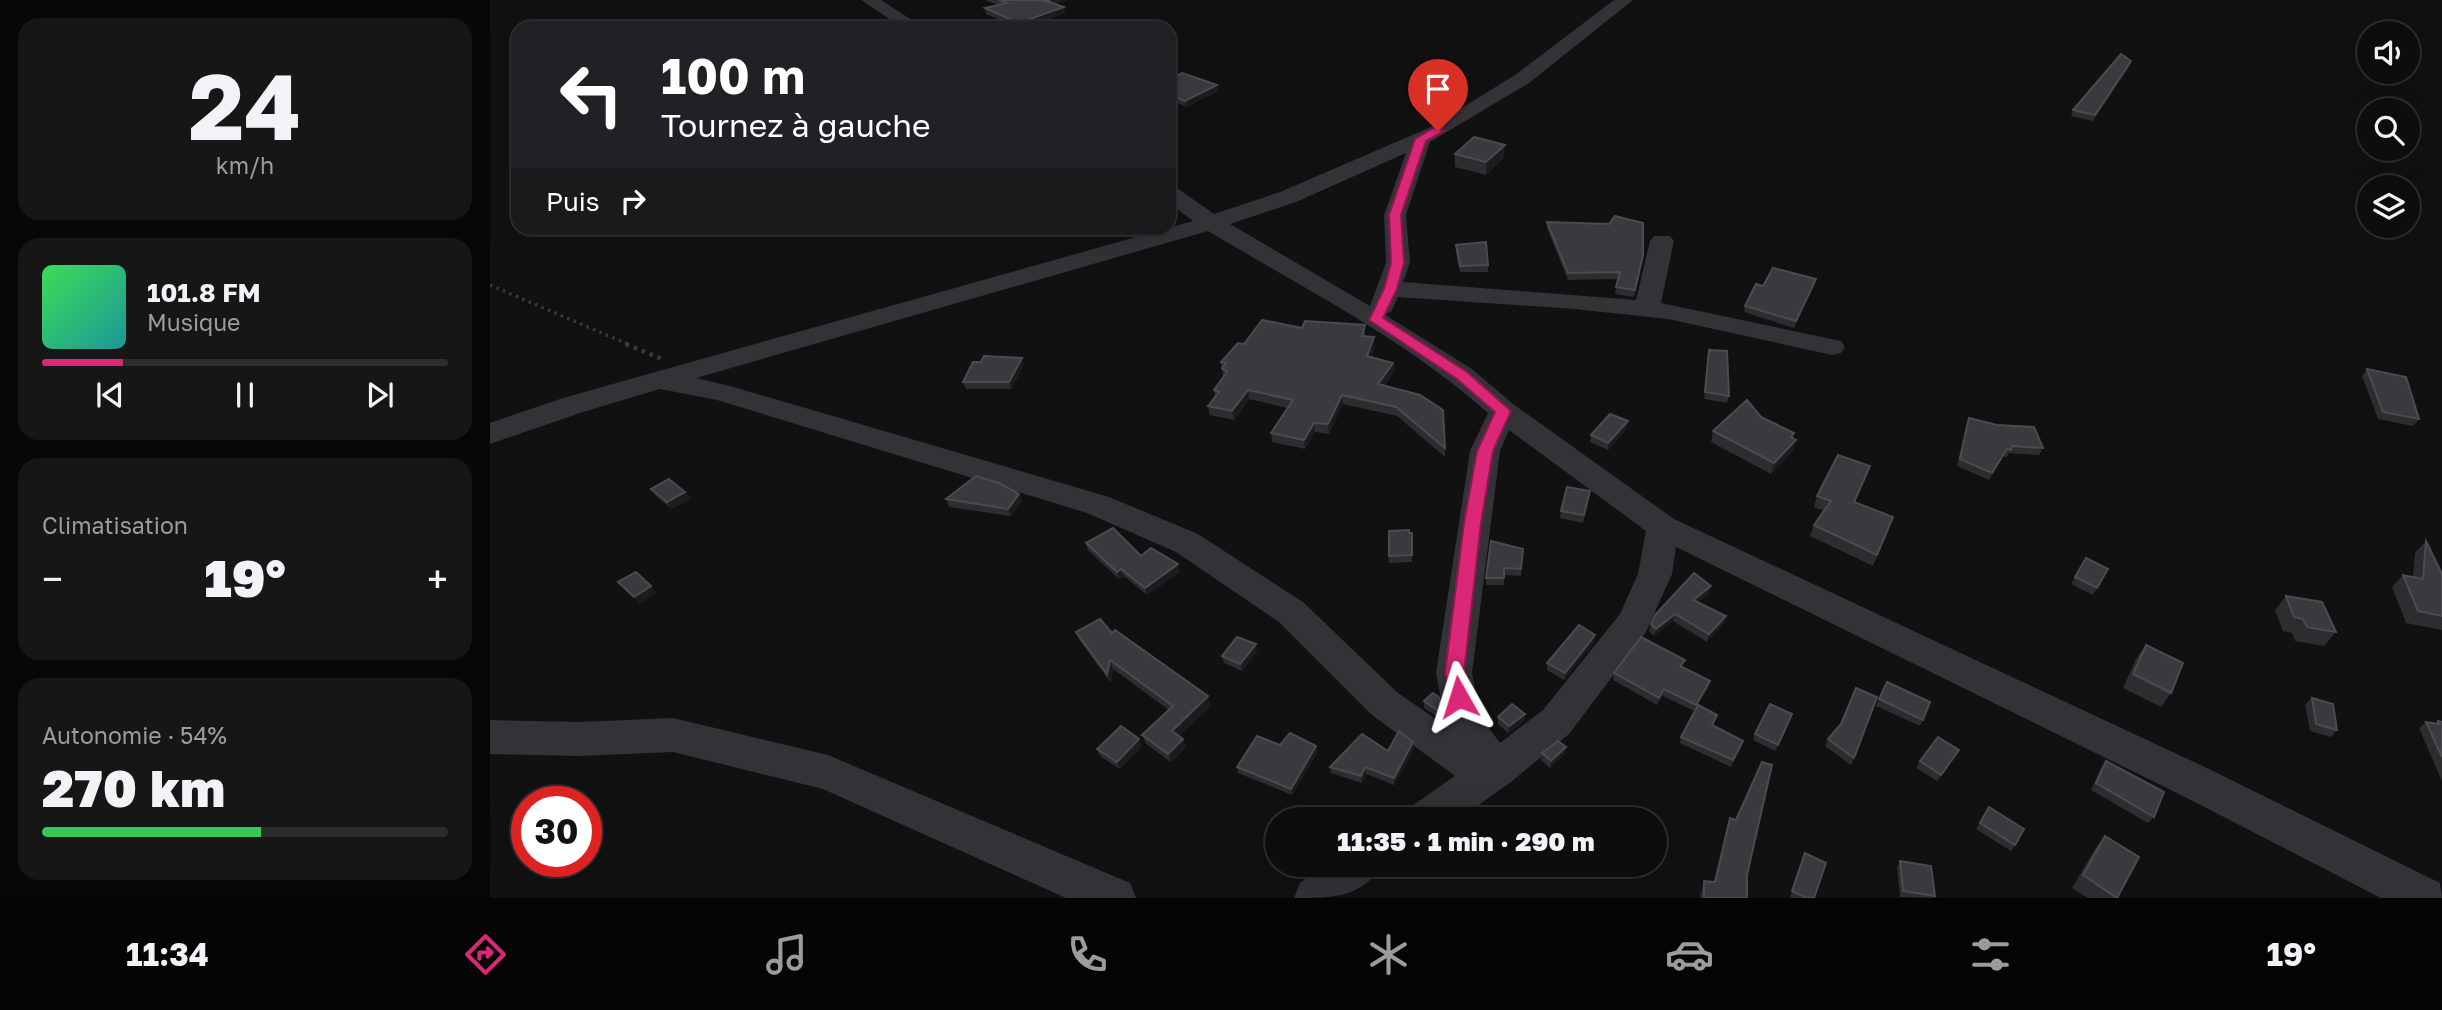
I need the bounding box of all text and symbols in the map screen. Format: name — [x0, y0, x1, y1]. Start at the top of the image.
map controls — [2357, 21, 2420, 238]
button: sound — [2357, 21, 2420, 84]
text: 100 m — [661, 46, 805, 105]
icon: left — [546, 49, 637, 140]
text: 24 — [189, 51, 301, 160]
pin — [1408, 59, 1468, 131]
icon: arrive — [1419, 70, 1457, 108]
button: search — [2357, 98, 2420, 161]
text: Tournez à gauche — [661, 106, 930, 144]
text: km/h — [216, 151, 274, 179]
button: layers — [2357, 175, 2420, 238]
icon: right — [614, 182, 652, 220]
text: Puis — [546, 186, 600, 217]
text: 101.8 FM — [147, 277, 261, 308]
text: Musique — [147, 308, 240, 336]
icon: previous — [91, 376, 129, 414]
icon: pause — [226, 376, 264, 414]
icon: next — [361, 376, 399, 414]
text: Climatisation — [42, 511, 188, 539]
text: 19° — [204, 546, 286, 608]
text: − — [42, 556, 63, 601]
text: + — [427, 556, 448, 601]
position arrow — [1422, 660, 1496, 734]
text: Autonomie · 54% — [42, 721, 227, 749]
text: 270 km — [42, 756, 225, 818]
speed limit sign: 30 — [511, 786, 602, 877]
text: 11:35 · 1 min · 290 m — [1337, 826, 1595, 857]
icon: directions — [461, 930, 510, 979]
icon: music — [762, 930, 811, 979]
icon: phone — [1063, 930, 1112, 979]
icon: climate — [1364, 930, 1413, 979]
icon: car — [1665, 930, 1714, 979]
icon: filters — [1966, 930, 2015, 979]
text: 11:34 — [126, 935, 209, 973]
text: 19° — [2267, 935, 2316, 973]

